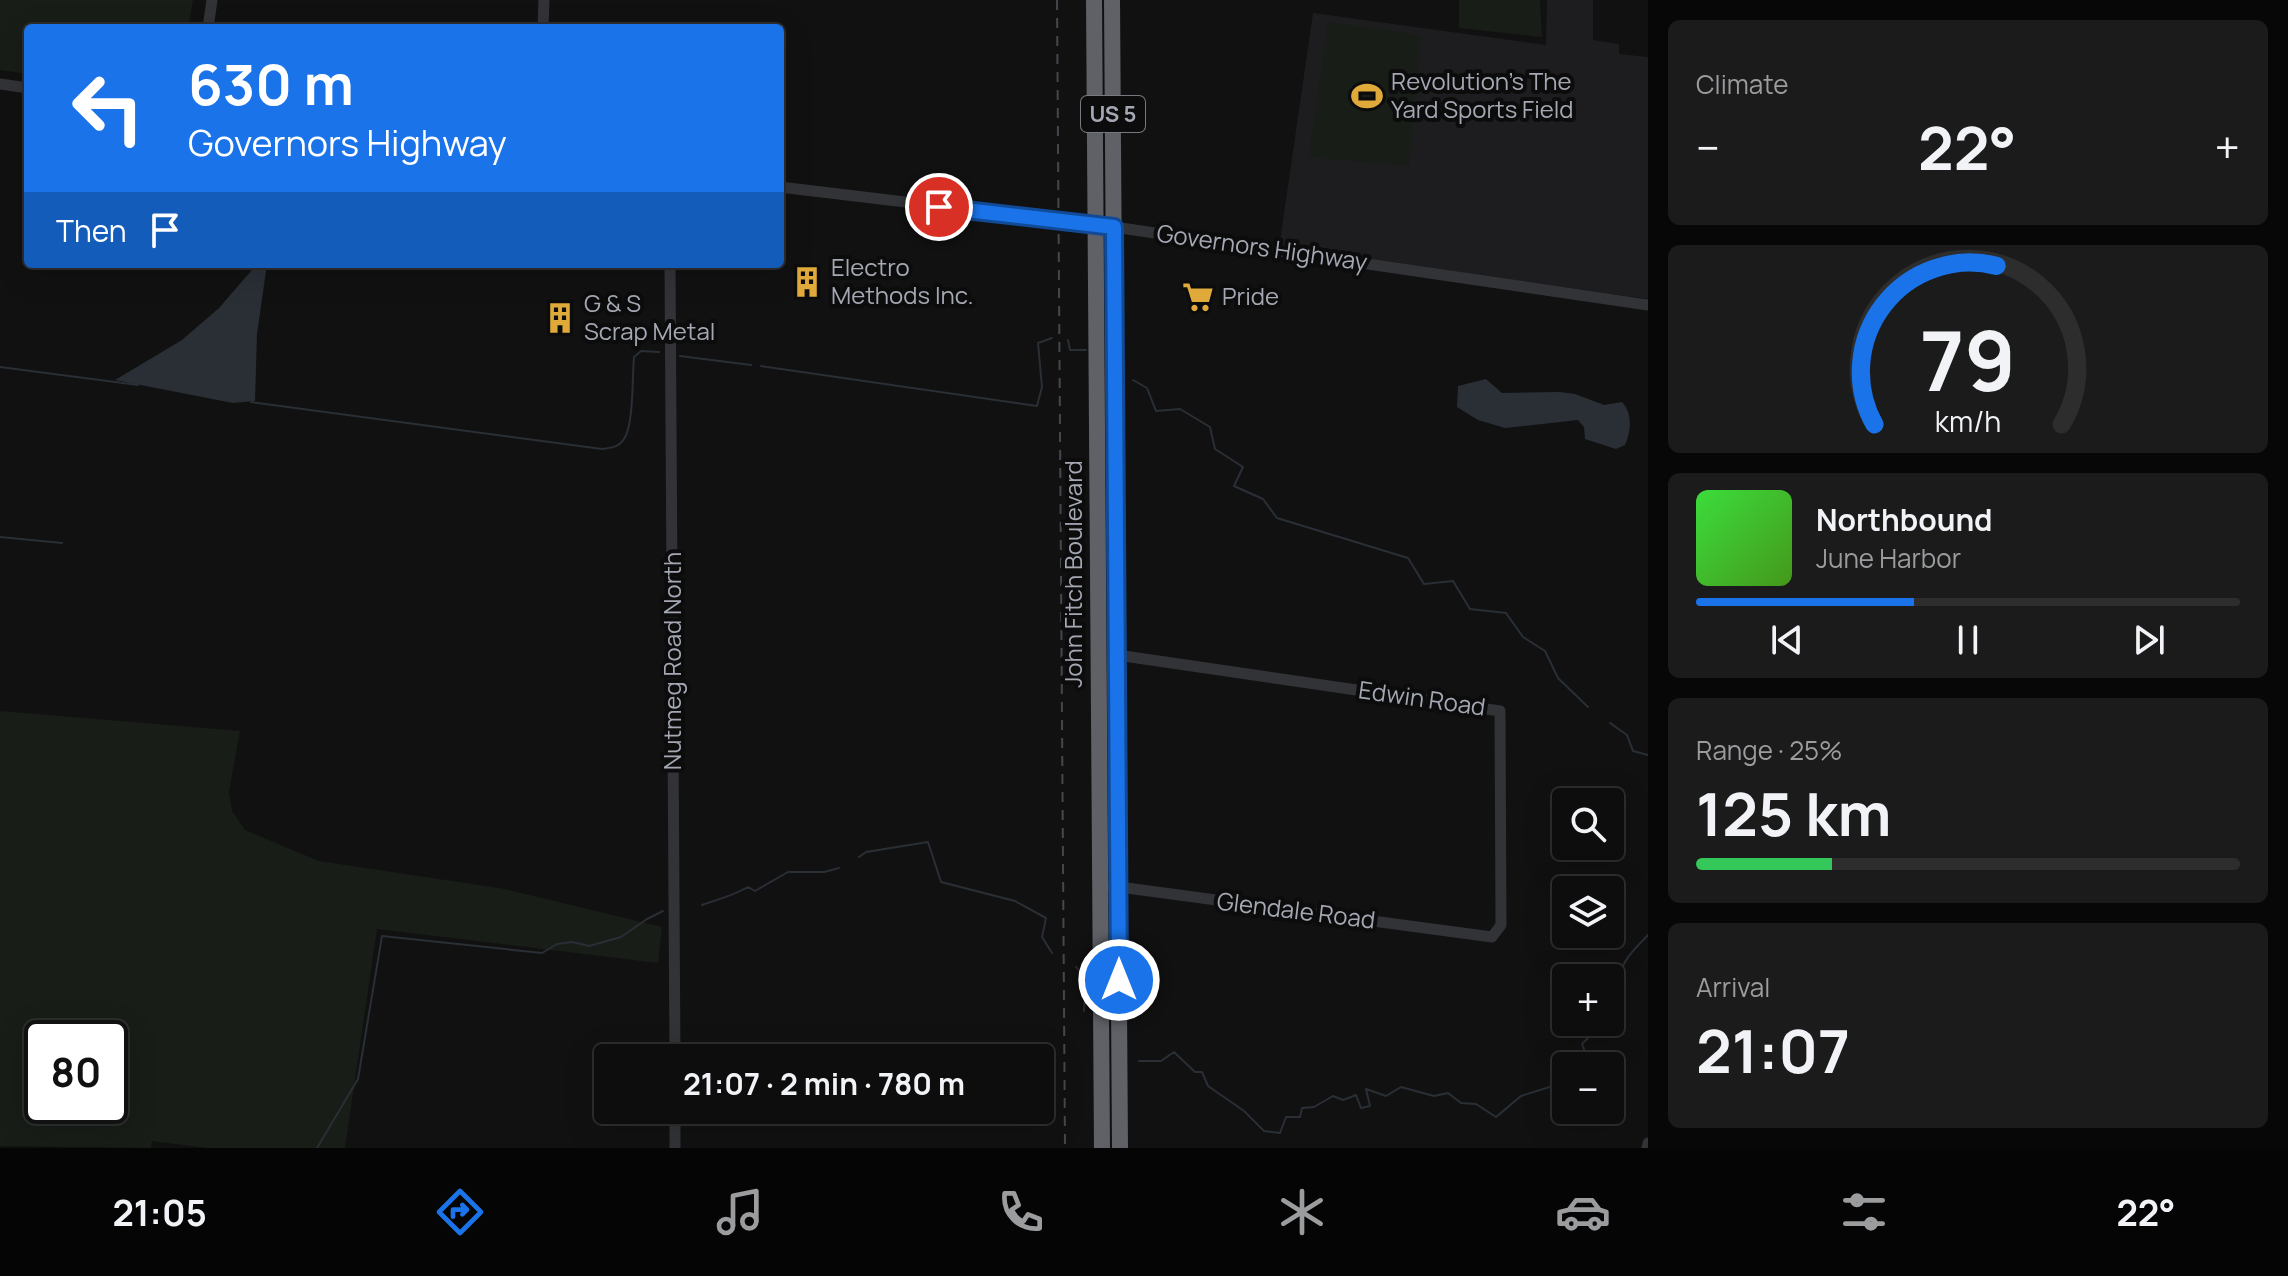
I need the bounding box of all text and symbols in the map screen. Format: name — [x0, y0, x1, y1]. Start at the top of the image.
text: 630 m — [188, 45, 354, 122]
icon: left — [56, 56, 160, 160]
place label: Revolution's The Yard Sports Field — [1391, 64, 1574, 125]
text: Climate — [1696, 66, 1788, 102]
sports icon: Revolution's The Yard Sports Field — [1350, 79, 1384, 113]
road number: US 5 — [1081, 96, 1145, 132]
text: 22° — [1918, 106, 2016, 188]
text: − — [1696, 117, 1720, 177]
text: + — [2215, 117, 2240, 177]
text: Governors Highway — [188, 118, 507, 167]
pin — [905, 173, 973, 241]
icon: arrive — [917, 185, 961, 229]
icon: arrive — [143, 208, 187, 252]
text: Then — [56, 210, 127, 251]
street label: Governors Highway — [1155, 215, 1370, 278]
place label: Electro Methods Inc. — [831, 250, 974, 311]
building icon: Electro Methods Inc. — [790, 265, 824, 299]
place label: Pride — [1222, 279, 1279, 312]
supermarket icon: Pride — [1181, 280, 1215, 314]
place label: G & S Scrap Metal — [584, 286, 715, 347]
building icon: G & S Scrap Metal — [543, 301, 577, 335]
text: 79 — [1920, 302, 2016, 416]
text: km/h — [1935, 402, 2001, 441]
street label: John Fitch Boulevard — [1056, 460, 1089, 688]
text: Northbound — [1816, 499, 1993, 540]
text: June Harbor — [1816, 540, 1961, 576]
street label: Nutmeg Road North — [655, 552, 688, 770]
icon: previous — [1765, 618, 1809, 662]
icon: pause — [1946, 618, 1990, 662]
icon: next — [2127, 618, 2171, 662]
street label: Edwin Road — [1357, 672, 1488, 723]
text: Range · 25% — [1696, 732, 1842, 768]
text: 125 km — [1696, 772, 1891, 854]
map controls — [1552, 788, 1624, 1124]
button: search — [1552, 788, 1624, 860]
button: layers — [1552, 876, 1624, 948]
street label: Glendale Road — [1215, 883, 1377, 936]
position arrow — [1077, 938, 1161, 1022]
button: + — [1552, 964, 1624, 1036]
text: Arrival — [1696, 969, 1770, 1005]
text: 21:07 — [1696, 1009, 1850, 1091]
speed limit sign: 80 — [24, 1020, 128, 1124]
button: − — [1552, 1052, 1624, 1124]
text: 21:07 · 2 min · 780 m — [683, 1063, 965, 1104]
icon: directions — [432, 1184, 488, 1240]
icon: music — [712, 1184, 768, 1240]
icon: phone — [993, 1184, 1049, 1240]
icon: climate — [1274, 1184, 1330, 1240]
icon: car — [1555, 1184, 1611, 1240]
icon: filters — [1836, 1184, 1892, 1240]
text: 21:05 — [112, 1188, 207, 1237]
text: 22° — [2116, 1188, 2176, 1237]

